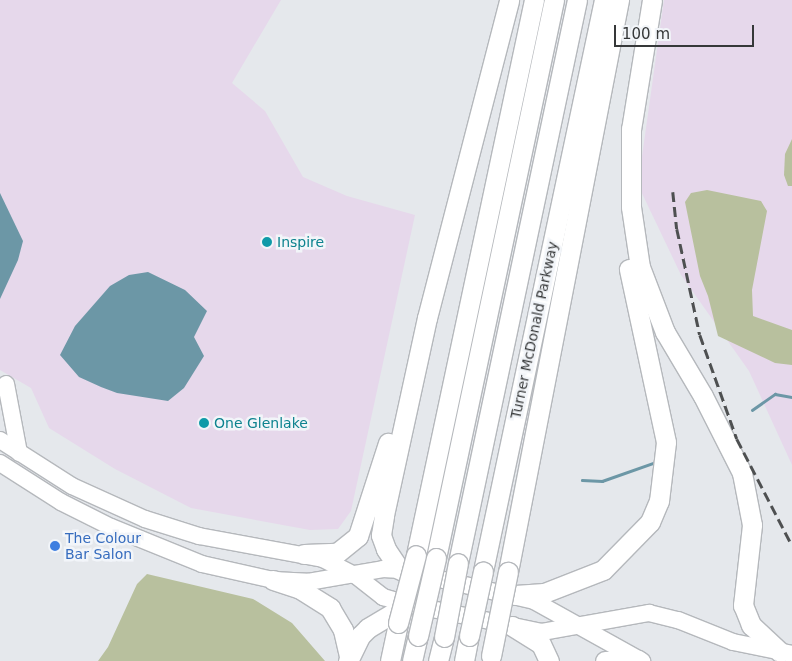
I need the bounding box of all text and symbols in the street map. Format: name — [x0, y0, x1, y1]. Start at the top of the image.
scale bar — [617, 15, 757, 47]
text: 100 m — [622, 25, 670, 43]
place label: Inspire — [277, 234, 324, 250]
marker: Inspire — [261, 236, 273, 248]
street label: Turner McDonald Parkway — [507, 240, 561, 420]
place label: One Glenlake — [214, 415, 308, 431]
marker: One Glenlake — [198, 417, 210, 429]
place label: The Colour Bar Salon — [65, 530, 141, 562]
marker: The Colour Bar Salon — [49, 540, 61, 552]

